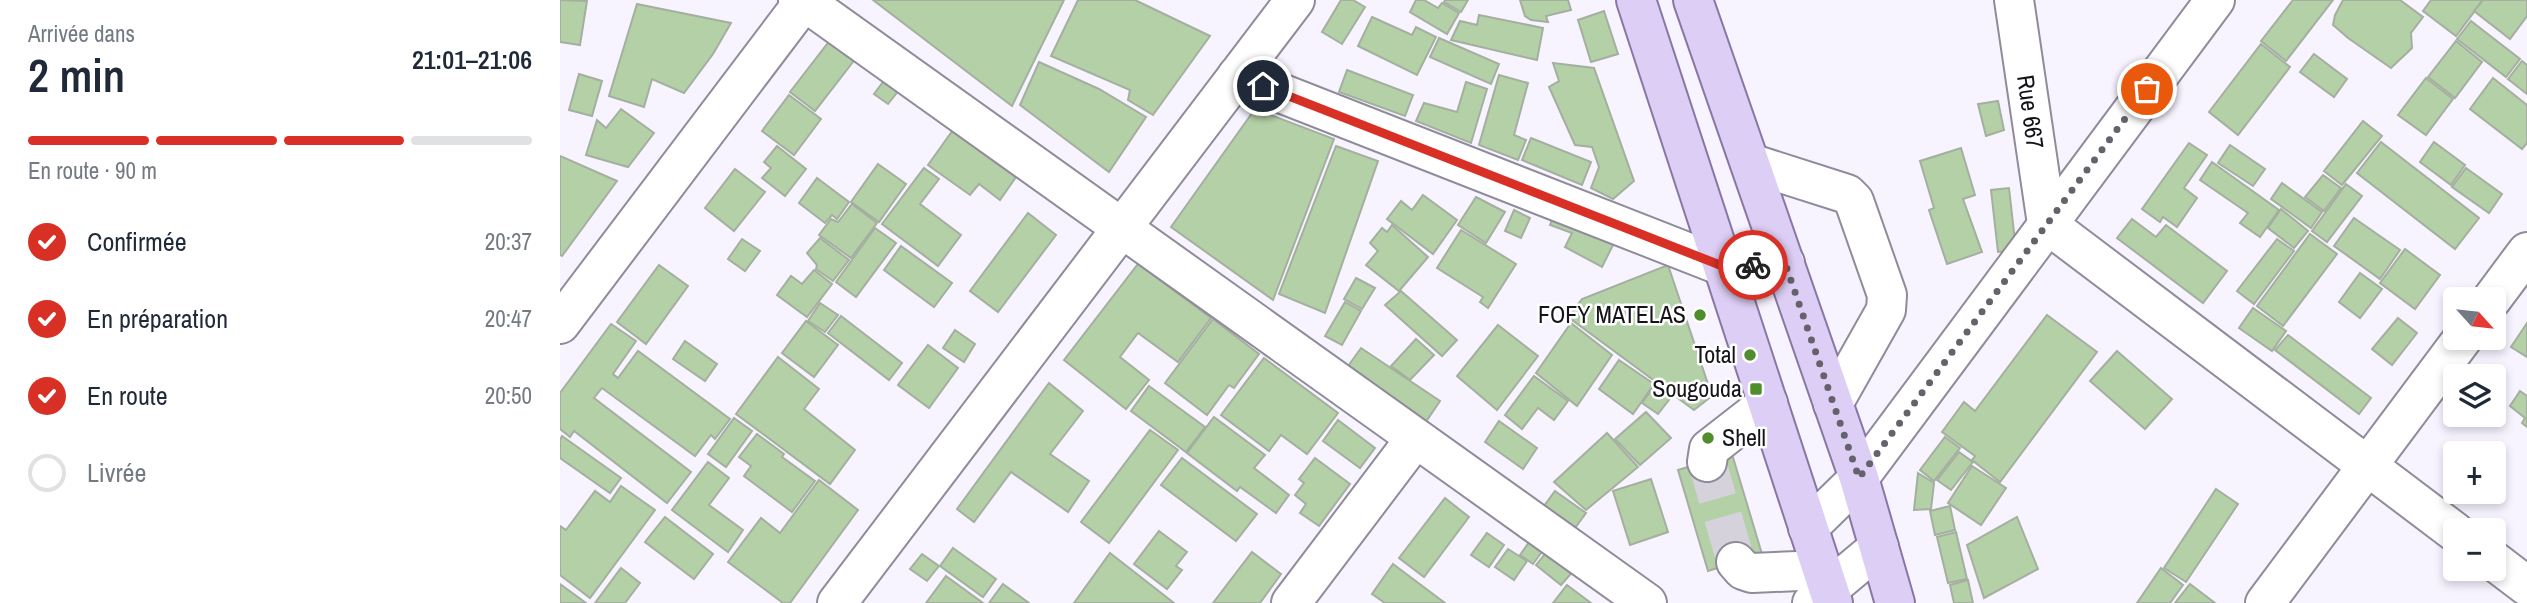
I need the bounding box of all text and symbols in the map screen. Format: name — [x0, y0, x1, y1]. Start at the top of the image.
text: Arrivée dans — [28, 18, 135, 49]
text: 21:01–21:06 — [412, 42, 532, 77]
text: 2 min — [28, 44, 125, 106]
pin — [1233, 56, 1293, 116]
pin — [2117, 59, 2177, 119]
icon: home — [1244, 67, 1282, 105]
icon: bag — [2128, 70, 2166, 108]
street label: Rue 667 — [2010, 73, 2052, 151]
text: En route · 90 m — [28, 155, 157, 186]
icon: check — [28, 223, 66, 261]
text: Confirmée — [87, 224, 187, 259]
text: 20:37 — [485, 226, 532, 257]
courier — [1718, 230, 1788, 300]
icon: bike — [1734, 246, 1772, 284]
north arrow — [2443, 287, 2506, 350]
map controls — [2443, 287, 2506, 581]
place label: FOFY MATELAS — [1538, 298, 1686, 330]
icon: check — [28, 300, 66, 338]
text: En préparation — [87, 301, 228, 336]
text: 20:47 — [485, 303, 532, 334]
marker: FOFY MATELAS — [1692, 307, 1708, 323]
place label: Total — [1694, 338, 1736, 370]
marker: Total — [1742, 347, 1758, 363]
button: layers — [2443, 364, 2506, 427]
place label: Sougouda — [1652, 372, 1742, 404]
icon: check — [28, 377, 66, 415]
text: En route — [87, 378, 168, 413]
text: 20:50 — [485, 380, 532, 411]
marker: Sougouda — [1748, 381, 1764, 397]
place label: Shell — [1722, 421, 1766, 453]
marker: Shell — [1700, 430, 1716, 446]
button: + — [2443, 441, 2506, 504]
text: Livrée — [87, 455, 146, 490]
button: − — [2443, 518, 2506, 581]

